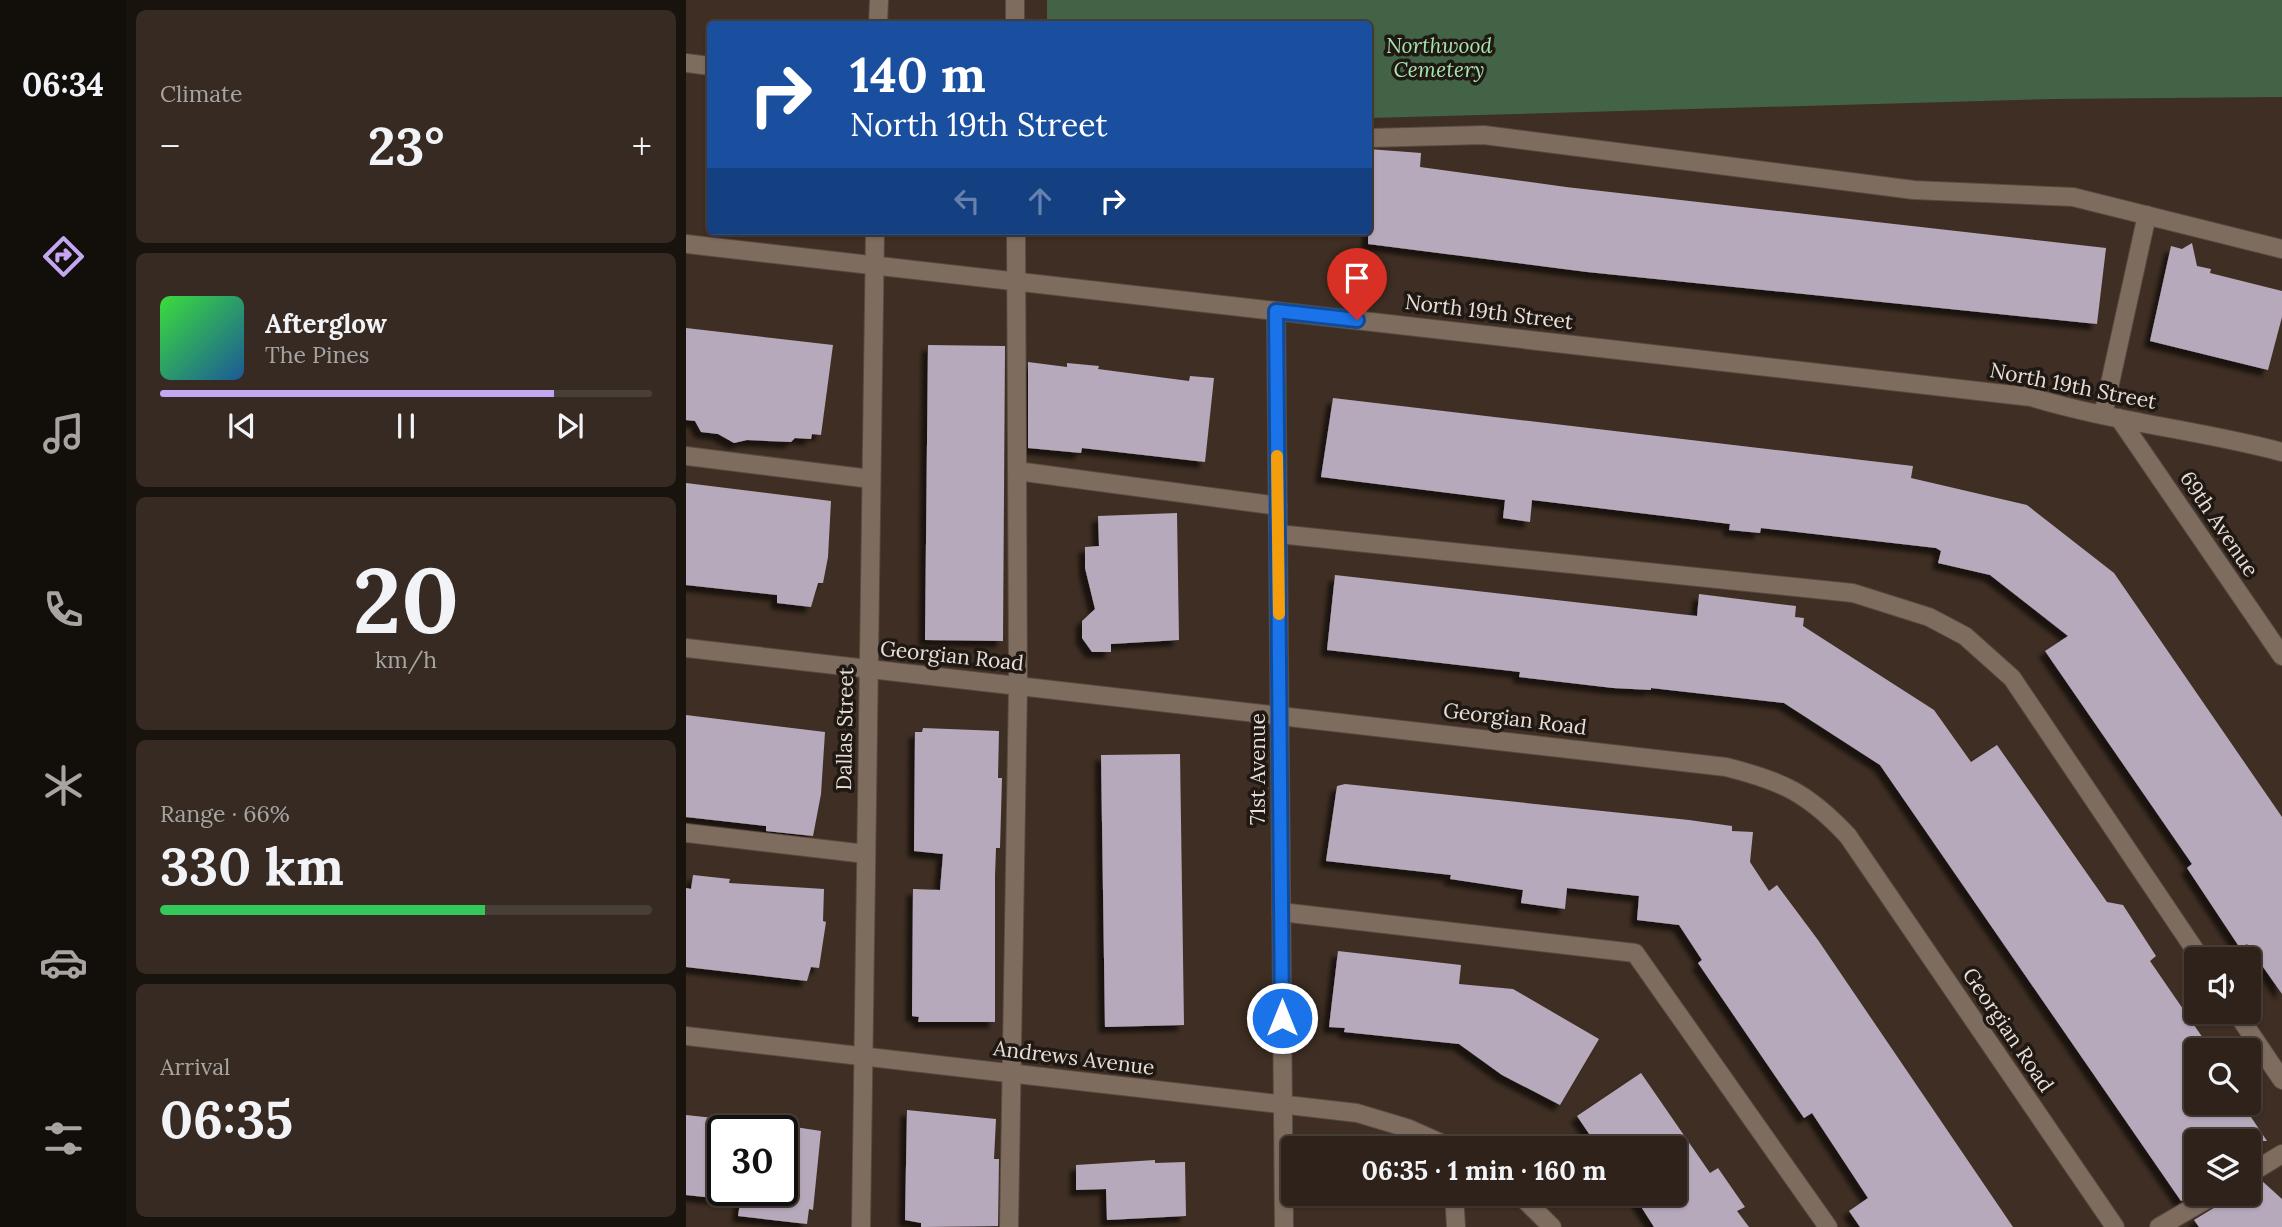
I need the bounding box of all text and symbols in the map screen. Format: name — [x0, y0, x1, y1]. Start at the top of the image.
park label: Northwood Cemetery — [1386, 32, 1492, 83]
text: 140 m — [850, 43, 986, 105]
icon: right — [735, 49, 826, 140]
text: 06:34 — [22, 64, 104, 105]
text: Climate — [160, 79, 242, 108]
text: North 19th Street — [850, 104, 1108, 145]
text: 23° — [368, 113, 444, 179]
text: − — [160, 122, 180, 170]
text: + — [632, 122, 652, 170]
icon: left — [948, 182, 986, 220]
icon: ahead — [1021, 182, 1059, 220]
icon: right — [1094, 182, 1132, 220]
icon: directions — [39, 232, 88, 281]
pin — [1327, 248, 1387, 320]
icon: arrive — [1338, 259, 1376, 297]
street label: North 19th Street — [1403, 288, 1575, 335]
text: Afterglow — [265, 307, 387, 340]
text: The Pines — [265, 340, 370, 369]
street label: North 19th Street — [1988, 356, 2160, 415]
icon: previous — [223, 407, 261, 445]
icon: pause — [387, 407, 425, 445]
icon: next — [551, 407, 589, 445]
icon: music — [39, 409, 88, 458]
street label: 69th Avenue — [2174, 466, 2265, 582]
text: 20 — [353, 541, 459, 658]
icon: phone — [39, 585, 88, 634]
street label: Georgian Road — [879, 635, 1025, 676]
text: km/h — [375, 645, 437, 674]
street label: Dallas Street — [830, 666, 859, 791]
street label: Georgian Road — [1442, 696, 1588, 741]
street label: 71st Avenue — [1244, 713, 1271, 825]
icon: climate — [39, 761, 88, 810]
text: Range · 66% — [160, 799, 290, 828]
text: 330 km — [160, 833, 344, 899]
icon: car — [39, 938, 88, 987]
map controls — [2184, 947, 2261, 1206]
button: sound — [2184, 947, 2261, 1024]
street label: Georgian Road — [1957, 962, 2060, 1097]
position arrow — [1245, 981, 1319, 1055]
street label: Andrews Avenue — [991, 1034, 1156, 1081]
button: search — [2184, 1038, 2261, 1115]
text: Arrival — [160, 1052, 230, 1081]
text: 06:35 — [160, 1086, 293, 1152]
icon: filters — [39, 1114, 88, 1163]
speed limit sign: 30 — [707, 1115, 798, 1206]
button: layers — [2184, 1129, 2261, 1206]
text: 06:35 · 1 min · 160 m — [1362, 1154, 1606, 1187]

